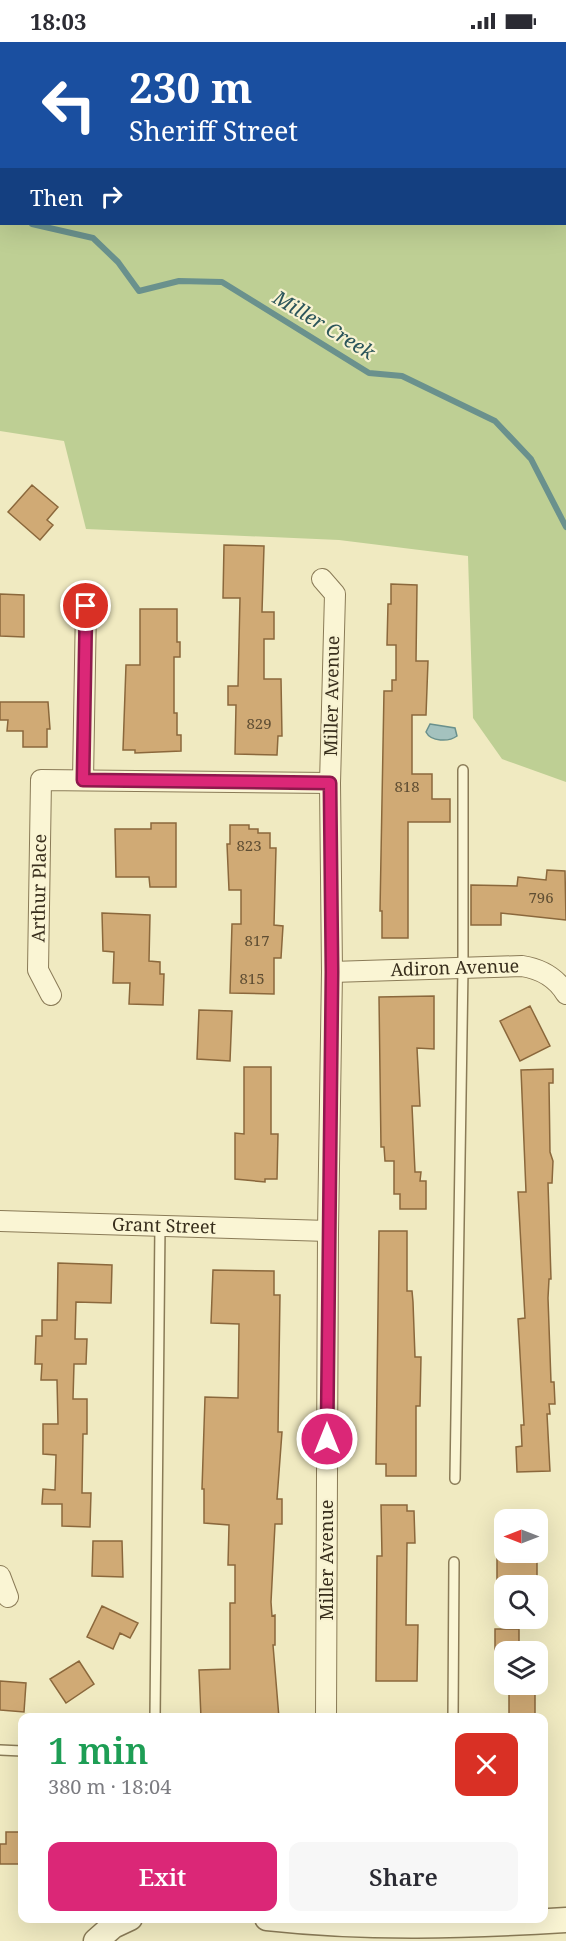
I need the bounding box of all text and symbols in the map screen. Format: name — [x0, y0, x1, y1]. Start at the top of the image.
text: 18:03 — [30, 6, 86, 36]
text: 230 m — [129, 58, 253, 115]
icon: left — [30, 66, 108, 144]
text: Sheriff Street — [129, 112, 298, 149]
icon: right — [95, 180, 128, 213]
text: Then — [30, 182, 83, 212]
water label: Miller Creek — [268, 283, 381, 366]
pin — [60, 580, 111, 631]
icon: arrive — [69, 589, 102, 622]
street label: Miller Avenue — [318, 635, 344, 757]
house number: 829 — [246, 713, 272, 733]
house number: 818 — [394, 776, 420, 796]
street label: Arthur Place — [25, 834, 51, 943]
house number: 823 — [236, 835, 262, 855]
house number: 796 — [528, 887, 554, 907]
house number: 817 — [244, 930, 270, 950]
street label: Adiron Avenue — [390, 953, 520, 981]
house number: 815 — [239, 968, 265, 988]
street label: Grant Street — [112, 1211, 216, 1239]
position arrow — [295, 1407, 359, 1471]
street label: Miller Avenue — [314, 1500, 338, 1620]
north arrow — [494, 1509, 548, 1563]
map controls — [494, 1509, 548, 1695]
button: search — [494, 1575, 548, 1629]
button: layers — [494, 1641, 548, 1695]
text: 1 min — [48, 1726, 149, 1775]
button: close — [455, 1733, 518, 1796]
text: 380 m · 18:04 — [48, 1773, 171, 1800]
button: Exit — [48, 1842, 277, 1911]
button: Share — [289, 1842, 518, 1911]

